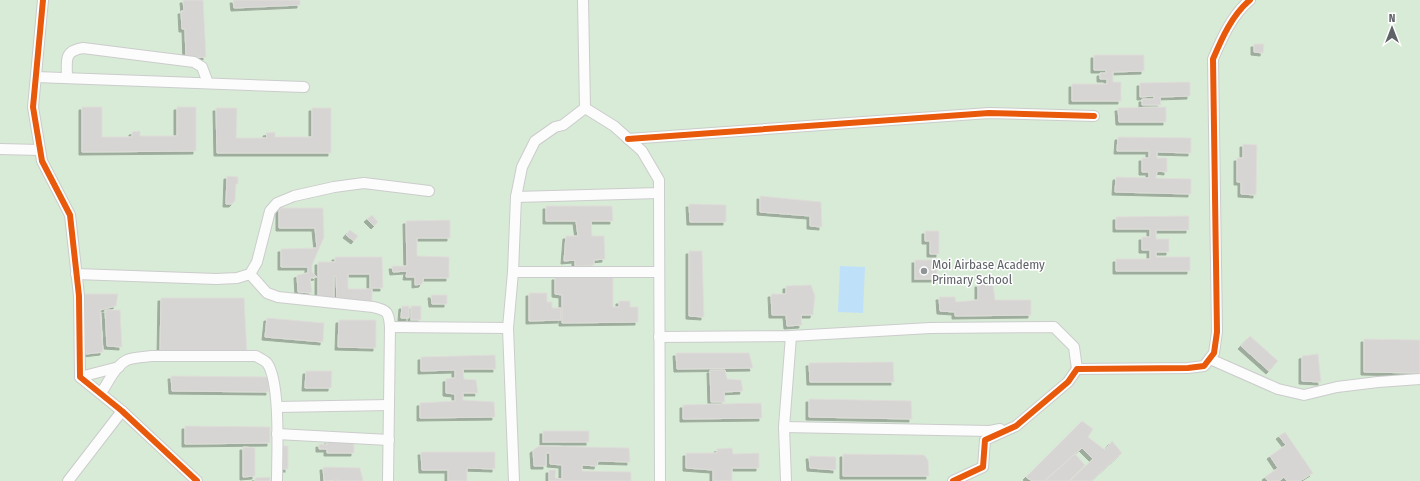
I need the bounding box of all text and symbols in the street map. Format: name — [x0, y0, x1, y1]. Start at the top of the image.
north arrow — [1372, 8, 1412, 48]
text: N — [1389, 12, 1395, 25]
place label: Moi Airbase Academy Primary School — [932, 257, 1045, 287]
marker: Moi Airbase Academy Primary School — [919, 266, 929, 276]

